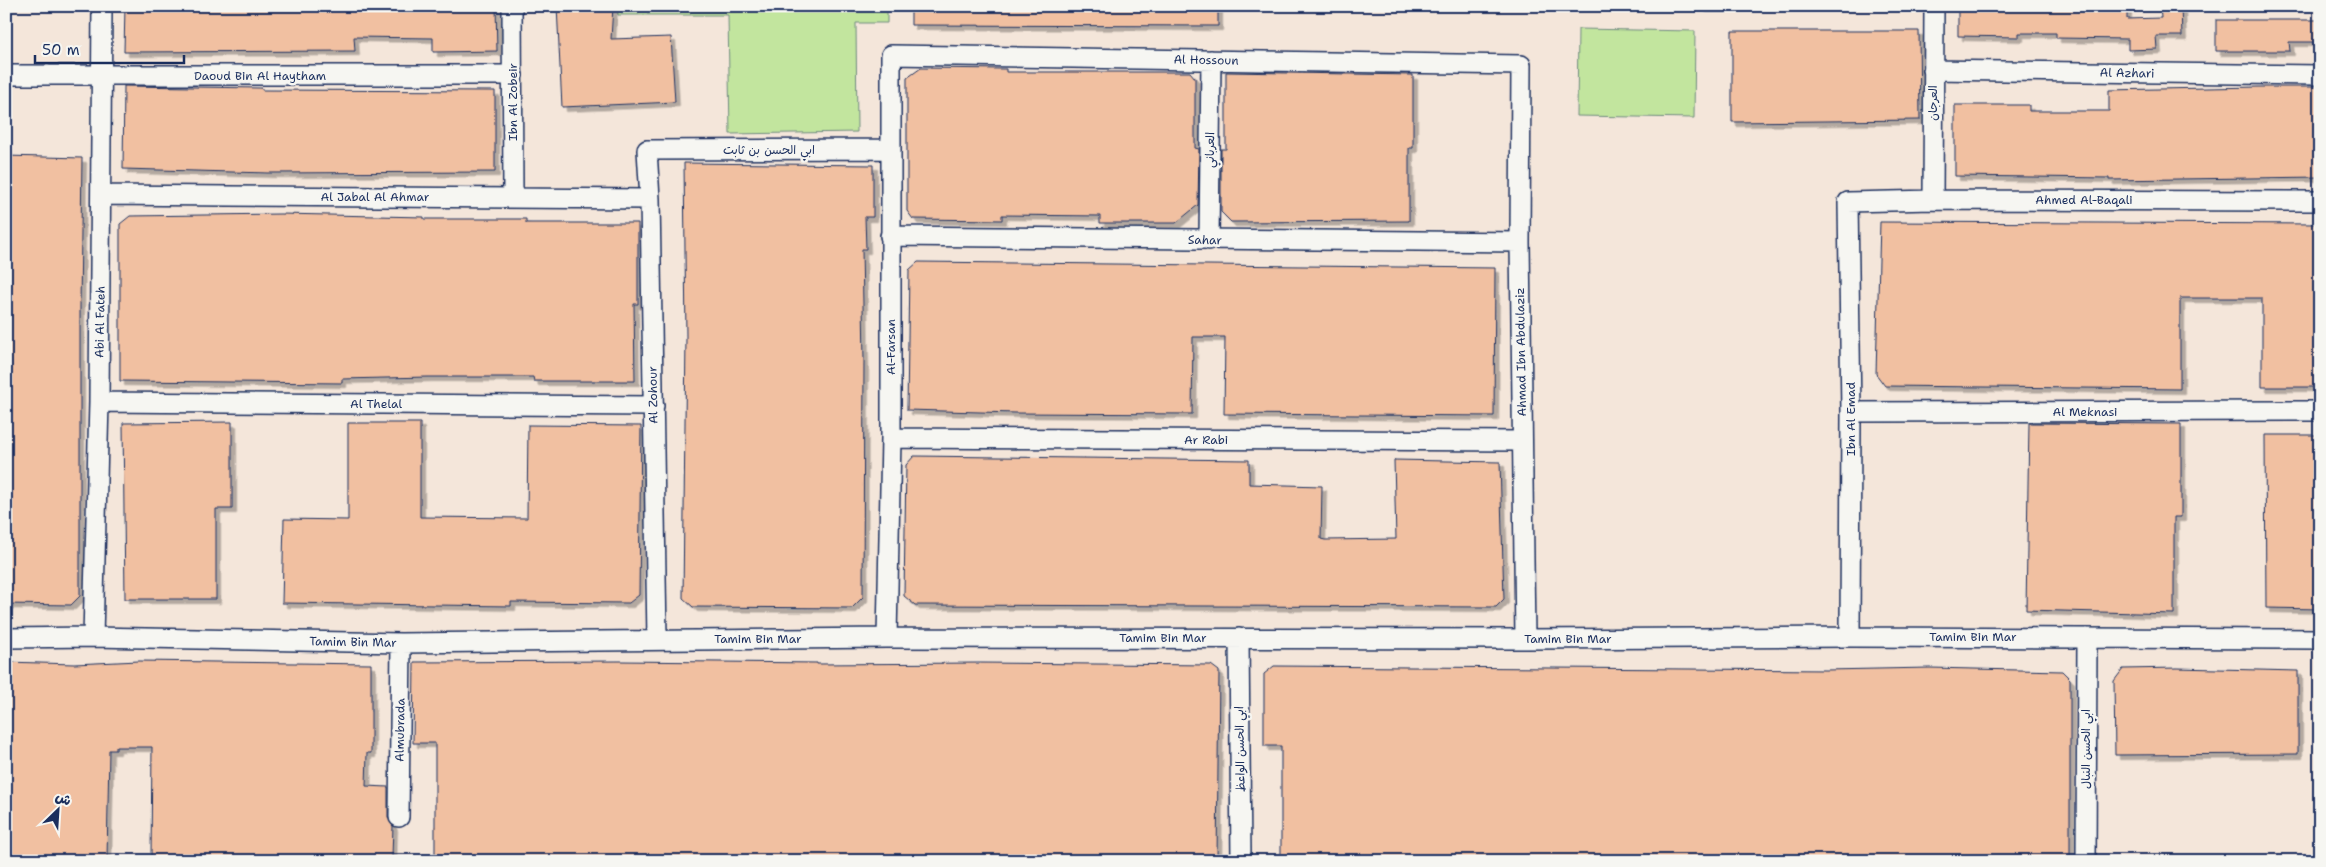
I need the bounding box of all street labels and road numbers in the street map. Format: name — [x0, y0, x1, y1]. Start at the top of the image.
street label: Al Hossoun — [1173, 51, 1239, 69]
street label: Ibn Al Zobeir — [505, 63, 521, 141]
street label: Al Azhari — [2099, 65, 2155, 81]
street label: Daoud Bin Al Haytham — [194, 68, 326, 84]
street label: العرجان — [1925, 85, 1941, 121]
street label: العرباني — [1202, 132, 1221, 168]
street label: ابي الحسن بن ثابت — [723, 142, 815, 161]
street label: Al Jabal Al Ahmar — [321, 189, 430, 205]
street label: Ahmed Al-Baqali — [2035, 192, 2133, 208]
street label: Sahar — [1188, 232, 1223, 248]
street label: Abi Al Fateh — [91, 286, 109, 358]
street label: Ahmad Ibn Abdulaziz — [1512, 287, 1530, 417]
street label: Al-Farsan — [883, 319, 899, 375]
street label: Al Zohour — [644, 366, 662, 424]
street label: Ibn Al Emad — [1843, 382, 1859, 456]
street label: Al Thelal — [350, 396, 402, 412]
street label: Al Meknasi — [2053, 404, 2118, 420]
street label: Ar Rabi — [1184, 432, 1228, 448]
street label: Tamim Bin Mar — [1929, 629, 2017, 645]
street label: Tamim Bin Mar — [1119, 630, 1207, 646]
street label: Tamim Bin Mar — [714, 631, 802, 647]
street label: Tamim Bin Mar — [1524, 631, 1612, 647]
street label: Tamim Bin Mar — [309, 633, 397, 651]
street label: Almubrada — [391, 697, 409, 762]
street label: ابي الحسن الواعظ — [1231, 706, 1252, 792]
street label: ابي الحسن النبال — [2078, 709, 2097, 789]

